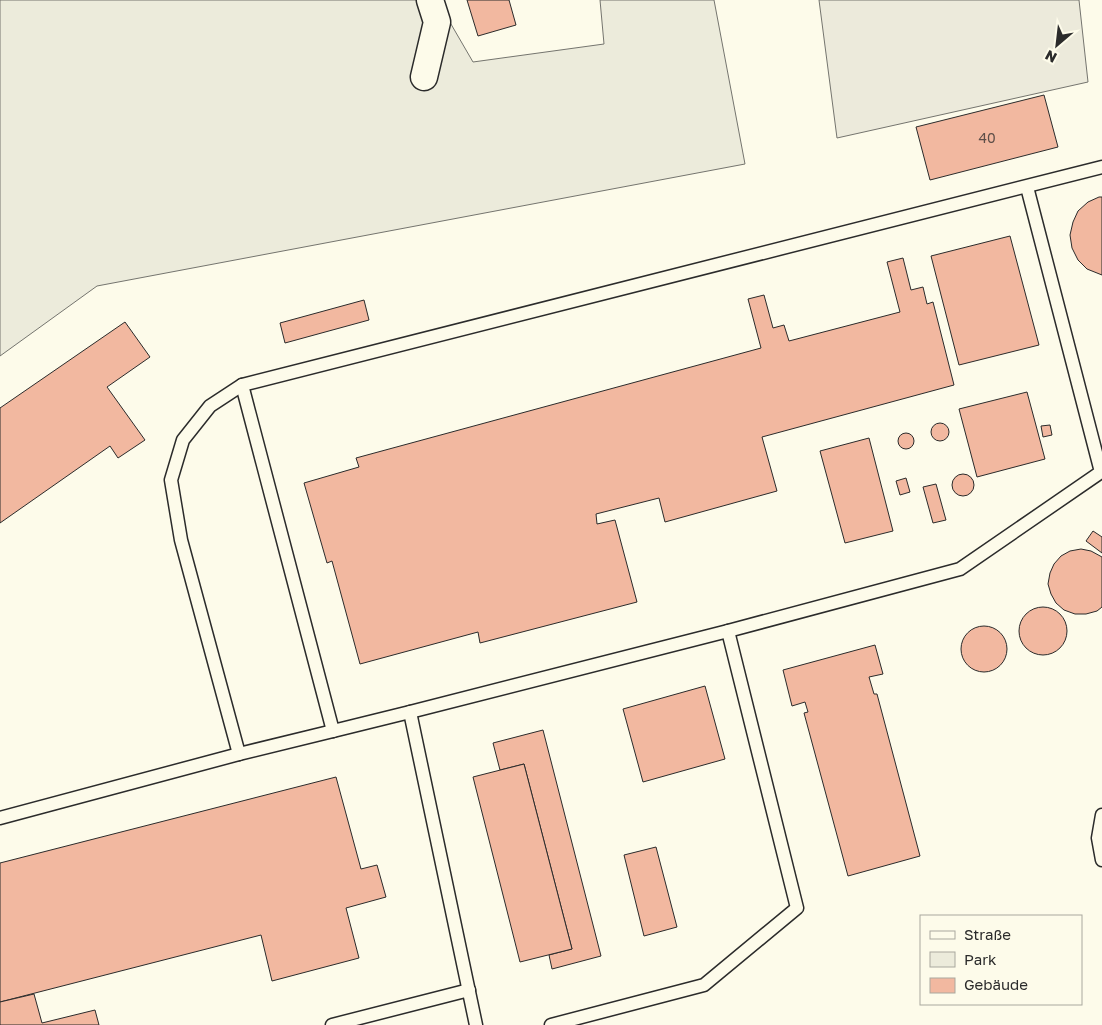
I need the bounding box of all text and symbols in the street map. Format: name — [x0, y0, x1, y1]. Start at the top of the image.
north arrow — [1032, 20, 1082, 70]
text: N — [1042, 47, 1059, 67]
house number: 40 — [978, 129, 996, 146]
legend — [920, 915, 1082, 1005]
text: Straße — [964, 925, 1011, 943]
text: Park — [964, 950, 997, 968]
text: Gebäude — [964, 975, 1028, 993]

